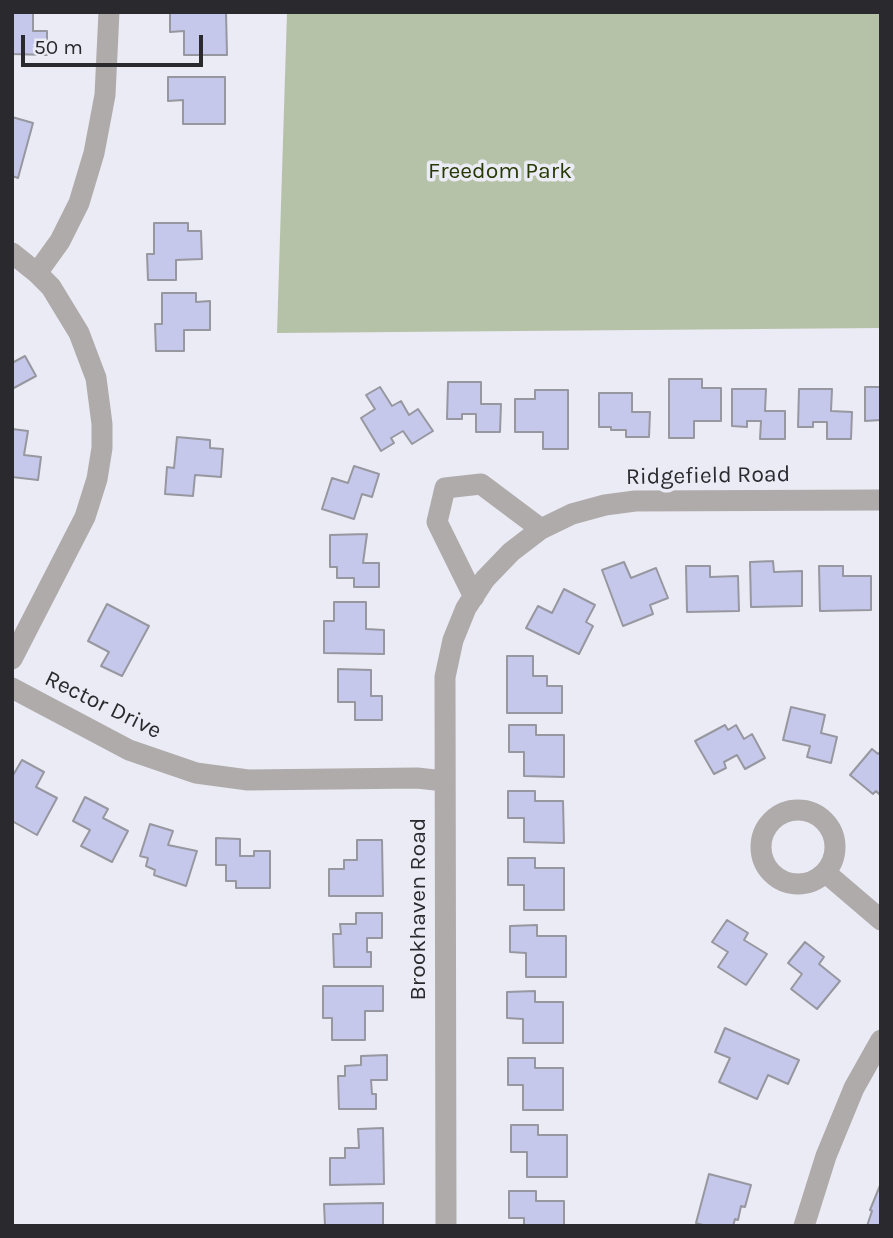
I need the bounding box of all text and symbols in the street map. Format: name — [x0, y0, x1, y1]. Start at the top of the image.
scale bar — [24, 21, 206, 65]
text: 50 m — [34, 35, 83, 59]
park label: Freedom Park — [428, 157, 572, 185]
street label: Ridgefield Road — [626, 461, 790, 491]
street label: Rector Drive — [40, 665, 166, 745]
street label: Brookhaven Road — [404, 818, 432, 1000]

